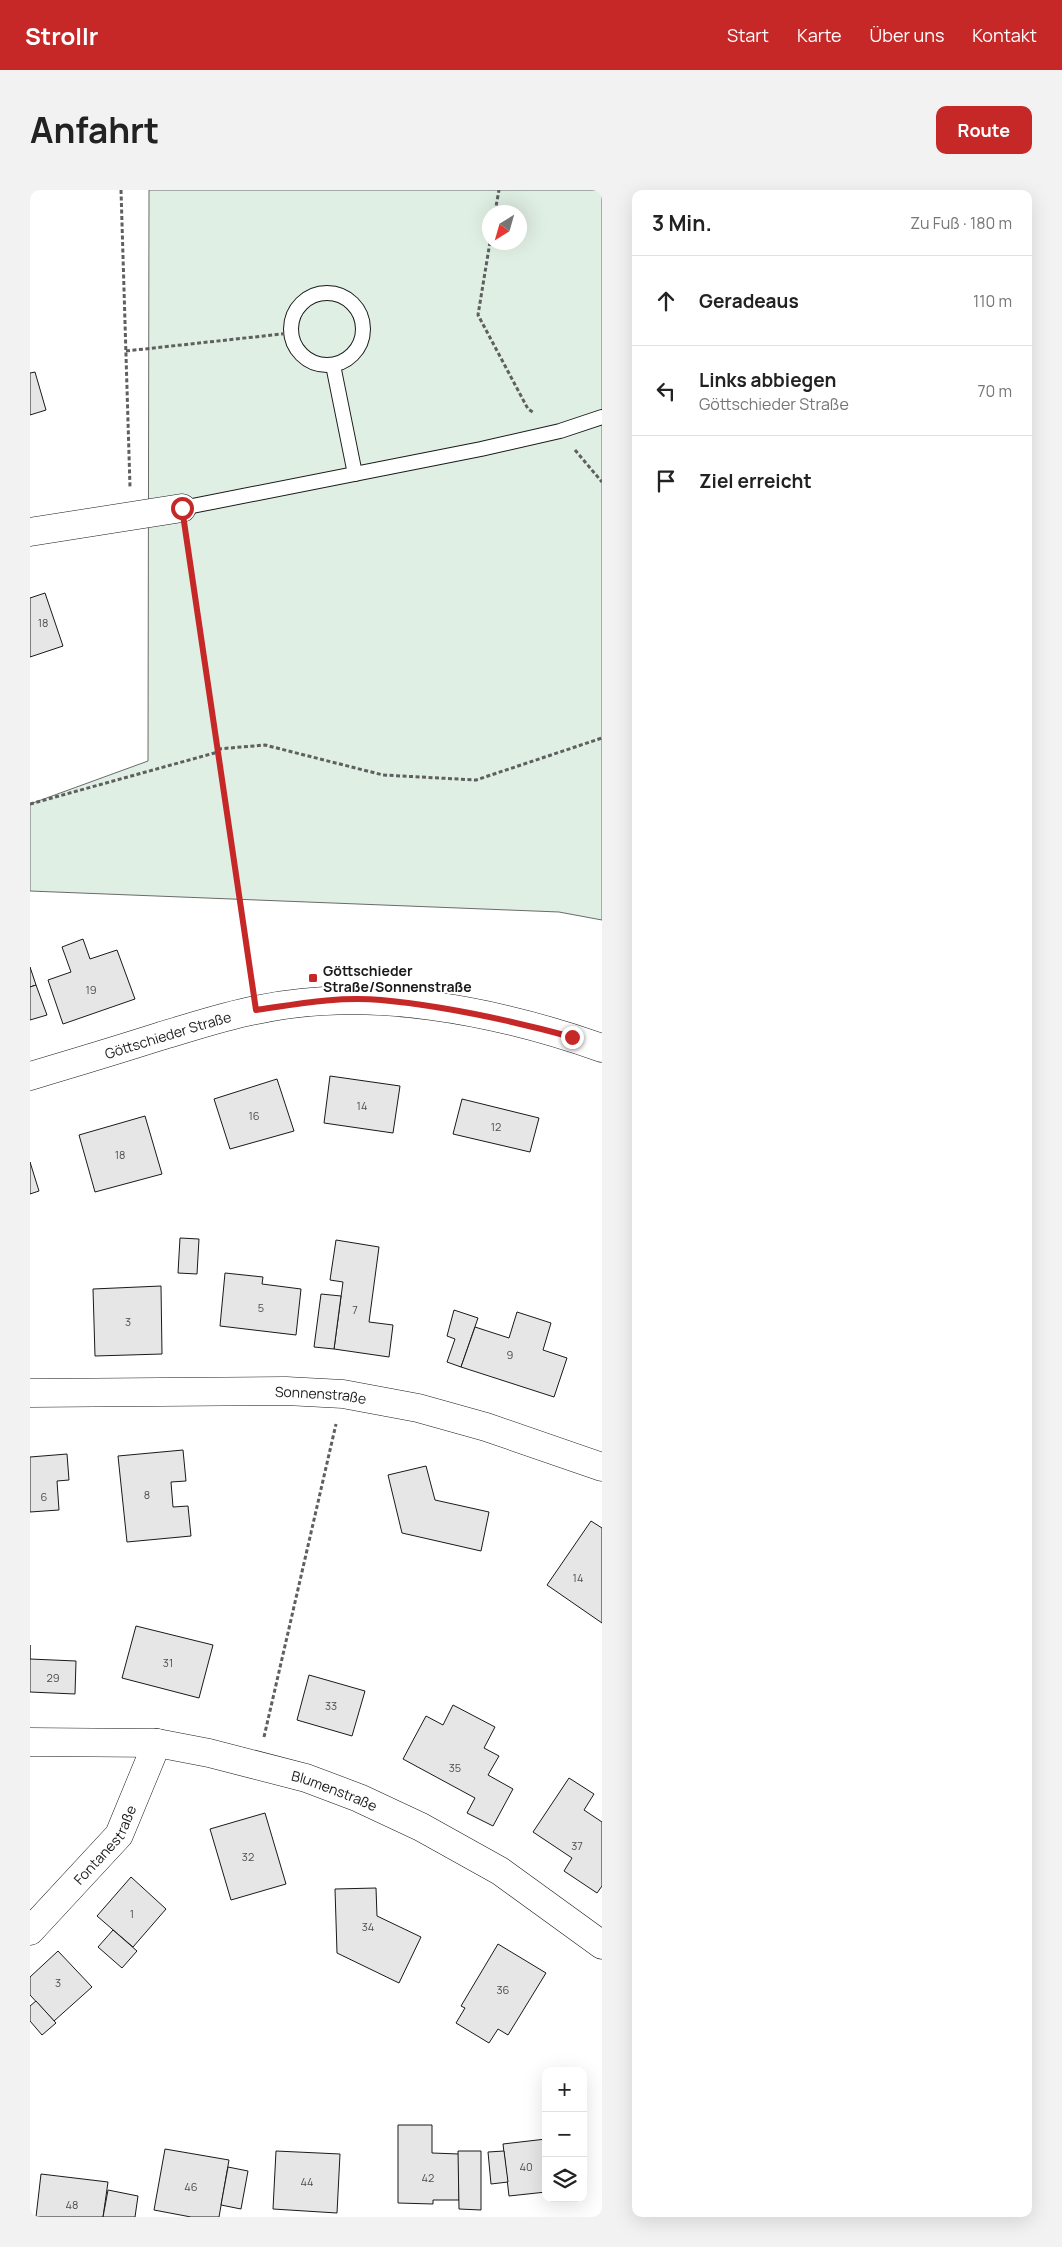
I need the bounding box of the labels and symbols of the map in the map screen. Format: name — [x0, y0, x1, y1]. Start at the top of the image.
north arrow — [482, 205, 527, 250]
route start — [171, 497, 194, 520]
house number: 18 — [38, 615, 48, 630]
place label: Göttschieder Straße/Sonnenstraße — [323, 961, 472, 996]
marker: Göttschieder Straße/Sonnenstraße — [307, 972, 319, 984]
house number: 19 — [85, 982, 97, 997]
street label: Göttschieder Straße — [102, 1006, 233, 1063]
route end — [561, 1026, 584, 1049]
house number: 14 — [357, 1098, 367, 1113]
house number: 16 — [248, 1108, 260, 1123]
house number: 12 — [491, 1119, 501, 1134]
house number: 18 — [115, 1147, 125, 1162]
house number: 5 — [258, 1300, 264, 1315]
house number: 7 — [352, 1302, 358, 1317]
house number: 3 — [125, 1314, 131, 1329]
house number: 9 — [507, 1347, 514, 1362]
street label: Sonnenstraße — [275, 1381, 368, 1408]
house number: 8 — [144, 1487, 150, 1502]
house number: 6 — [41, 1489, 48, 1504]
house number: 14 — [573, 1570, 583, 1585]
house number: 31 — [163, 1655, 173, 1670]
house number: 29 — [46, 1670, 60, 1685]
house number: 33 — [325, 1698, 337, 1713]
house number: 35 — [449, 1760, 461, 1775]
street label: Blumenstraße — [290, 1765, 381, 1815]
street label: Fontanestraße — [69, 1802, 140, 1888]
house number: 37 — [571, 1838, 583, 1853]
house number: 32 — [242, 1849, 254, 1864]
house number: 1 — [130, 1906, 134, 1921]
house number: 34 — [362, 1919, 374, 1934]
house number: 3 — [55, 1975, 61, 1990]
house number: 36 — [497, 1982, 510, 1997]
house number: 40 — [519, 2159, 533, 2174]
house number: 42 — [422, 2170, 434, 2185]
house number: 44 — [300, 2174, 314, 2189]
house number: 46 — [184, 2179, 198, 2194]
house number: 48 — [66, 2197, 78, 2212]

